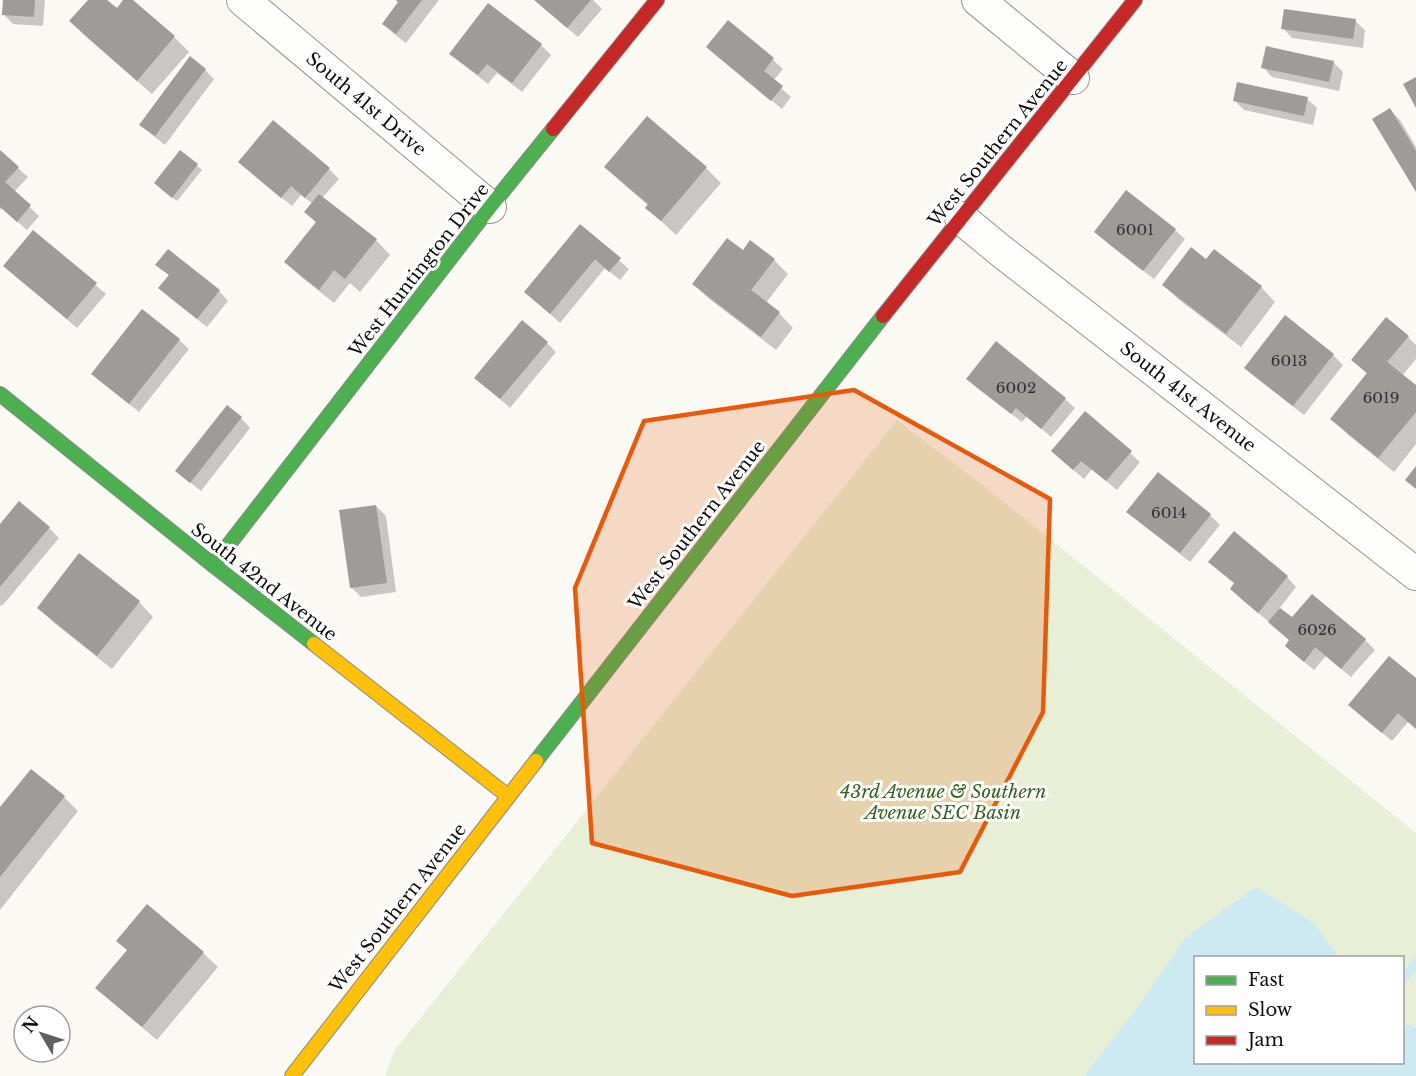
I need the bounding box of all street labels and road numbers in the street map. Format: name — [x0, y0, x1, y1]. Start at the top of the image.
street label: South 41st Drive — [301, 47, 431, 161]
street label: West Southern Avenue — [923, 55, 1072, 232]
street label: West Huntington Drive — [344, 179, 494, 362]
street label: South 41st Avenue — [1116, 337, 1260, 457]
street label: West Southern Avenue — [623, 436, 770, 615]
street label: South 42nd Avenue — [187, 518, 341, 646]
street label: West Southern Avenue — [324, 819, 471, 998]

